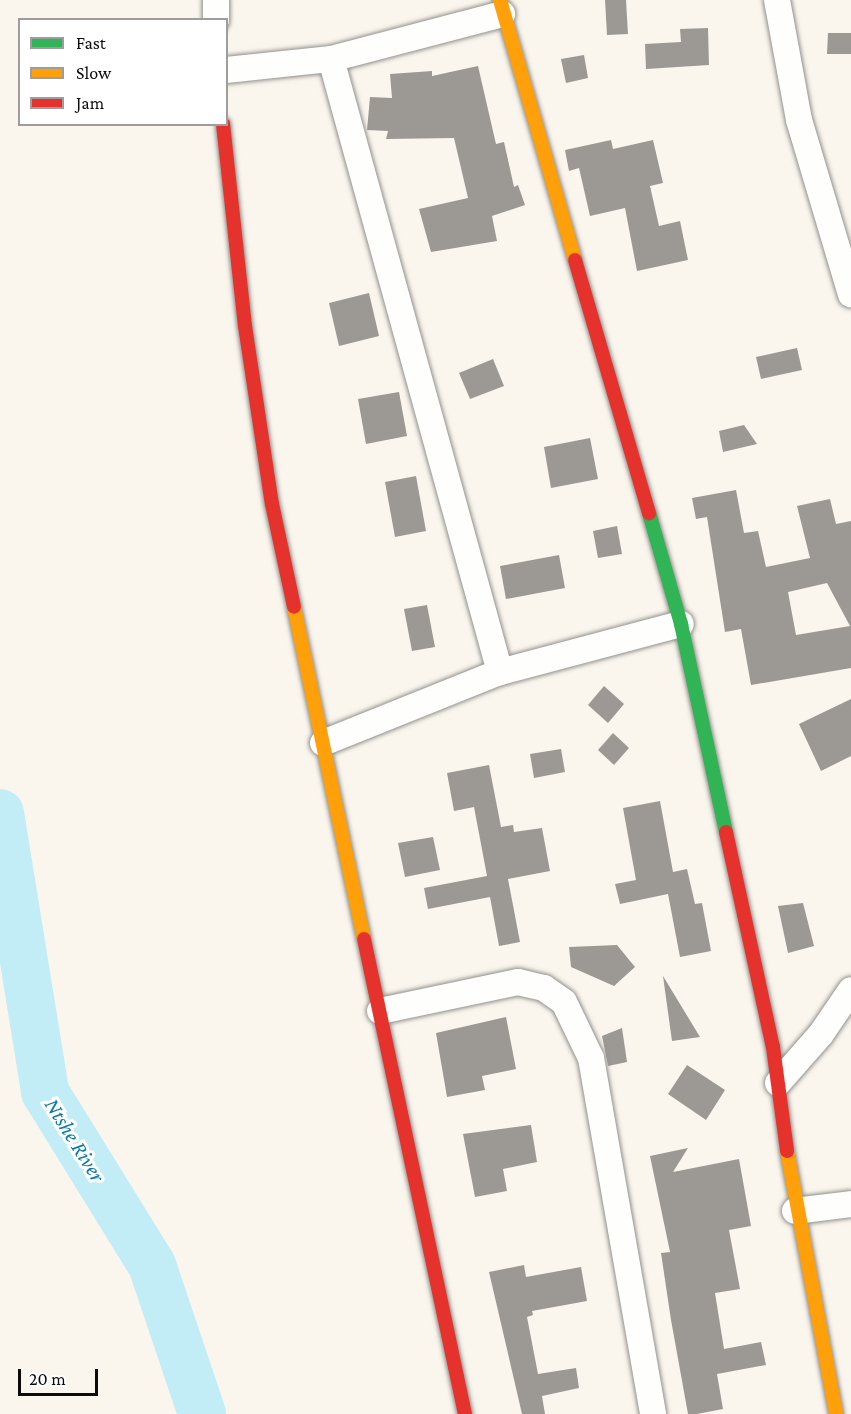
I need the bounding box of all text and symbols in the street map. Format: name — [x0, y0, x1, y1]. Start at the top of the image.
legend — [18, 18, 228, 126]
text: Fast — [76, 33, 106, 53]
text: Slow — [76, 63, 111, 83]
text: Jam — [76, 93, 104, 113]
water label: Ntshe River — [39, 1093, 111, 1187]
scale bar — [21, 1357, 100, 1395]
text: 20 m — [29, 1369, 66, 1389]

